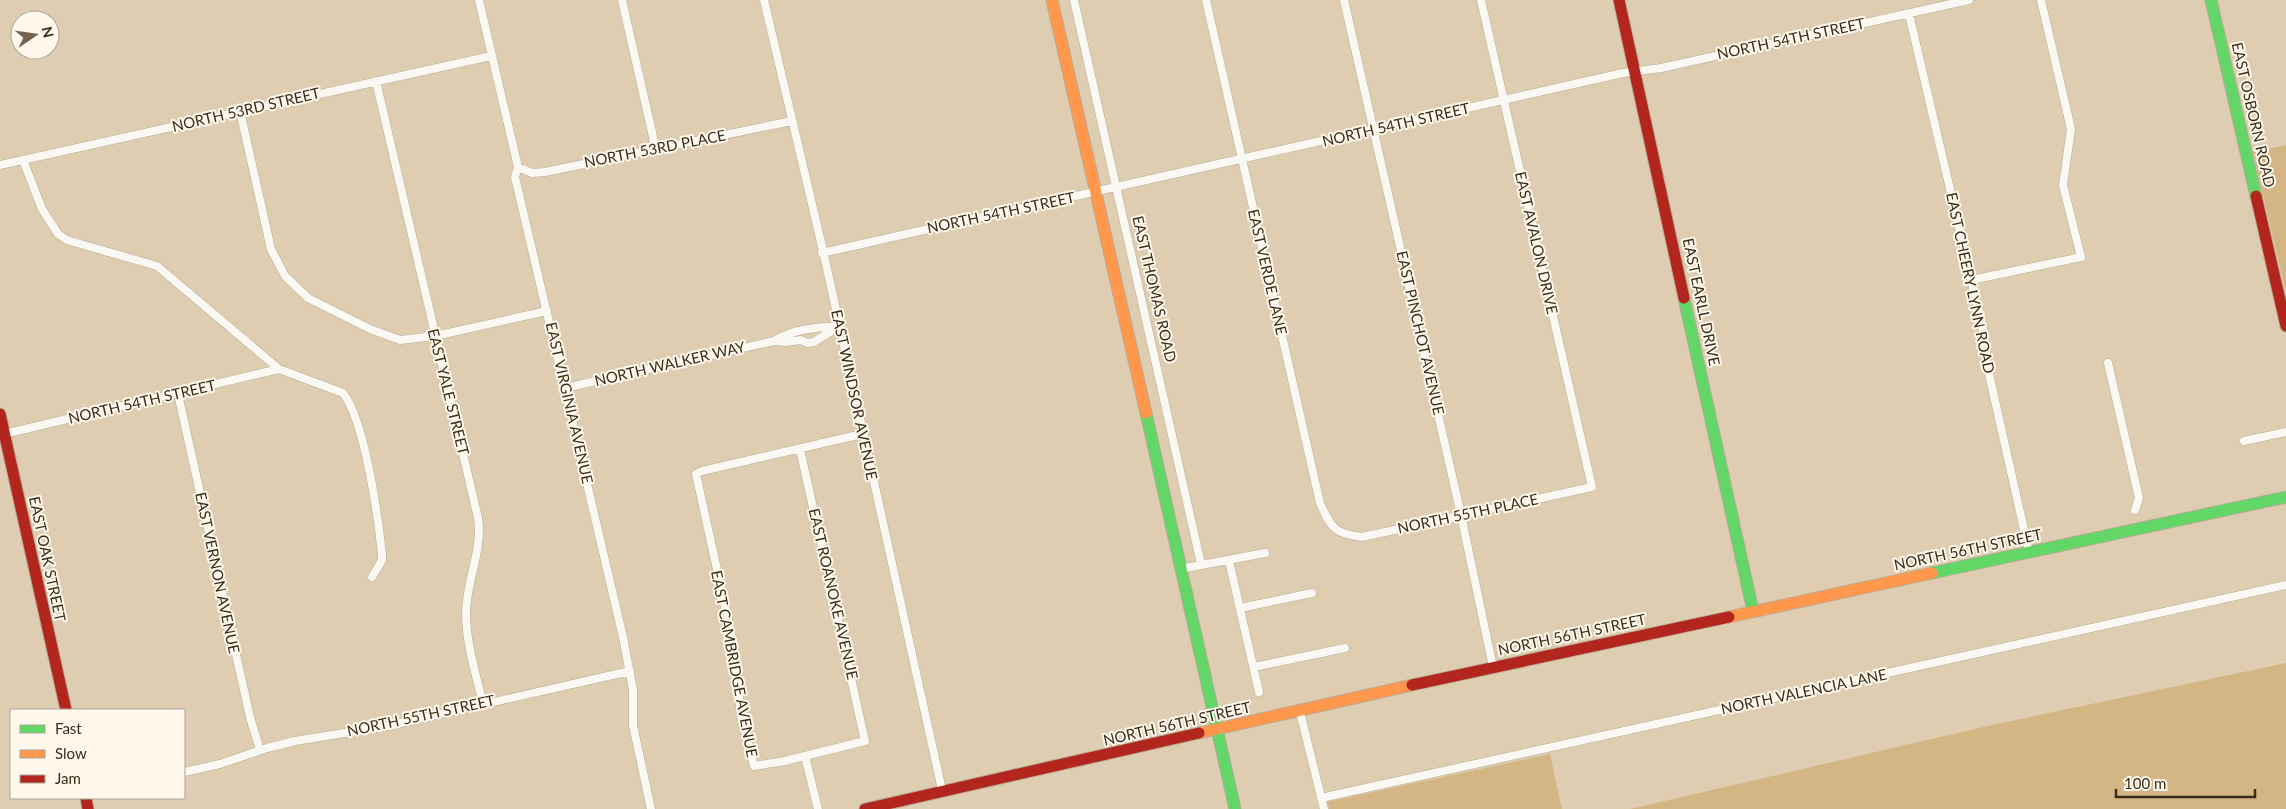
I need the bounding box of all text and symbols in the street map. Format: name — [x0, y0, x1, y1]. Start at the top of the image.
north arrow — [10, 10, 60, 60]
street label: NORTH 54TH STREET — [1715, 14, 1867, 62]
text: N — [39, 25, 58, 39]
street label: EAST OSBORN ROAD — [2229, 40, 2279, 189]
street label: NORTH 53RD STREET — [170, 83, 322, 135]
street label: NORTH 54TH STREET — [1320, 98, 1471, 150]
street label: NORTH 53RD PLACE — [582, 125, 727, 171]
street label: EAST AVALON DRIVE — [1512, 170, 1562, 316]
street label: NORTH 54TH STREET — [925, 188, 1077, 236]
street label: EAST CHEERY LYNN ROAD — [1943, 191, 1999, 375]
street label: EAST VERDE LANE — [1245, 207, 1291, 337]
street label: EAST THOMAS ROAD — [1129, 214, 1181, 364]
street label: EAST EARLL DRIVE — [1680, 236, 1724, 367]
street label: EAST PINCHOT AVENUE — [1393, 249, 1449, 417]
street label: EAST WINDSOR AVENUE — [828, 308, 882, 482]
street label: EAST VIRGINIA AVENUE — [543, 320, 597, 485]
street label: EAST YALE STREET — [425, 327, 473, 457]
street label: NORTH WALKER WAY — [593, 337, 748, 389]
street label: NORTH 54TH STREET — [66, 375, 217, 427]
street label: NORTH 55TH PLACE — [1396, 489, 1540, 537]
street label: EAST VERNON AVENUE — [192, 490, 244, 655]
street label: EAST OAK STREET — [26, 495, 70, 623]
street label: EAST ROANOKE AVENUE — [806, 506, 862, 681]
street label: NORTH 56TH STREET — [1892, 525, 2044, 573]
street label: EAST CAMBRIDGE AVENUE — [708, 569, 762, 759]
street label: NORTH 56TH STREET — [1496, 610, 1648, 658]
street label: NORTH VALENCIA LANE — [1719, 665, 1888, 717]
street label: NORTH 55TH STREET — [345, 691, 497, 739]
street label: NORTH 56TH STREET — [1101, 697, 1252, 749]
legend — [10, 709, 185, 799]
text: Fast — [55, 719, 82, 737]
text: Slow — [55, 744, 87, 762]
scale bar — [2116, 766, 2255, 798]
text: Jam — [55, 769, 81, 787]
text: 100 m — [2124, 774, 2166, 792]

